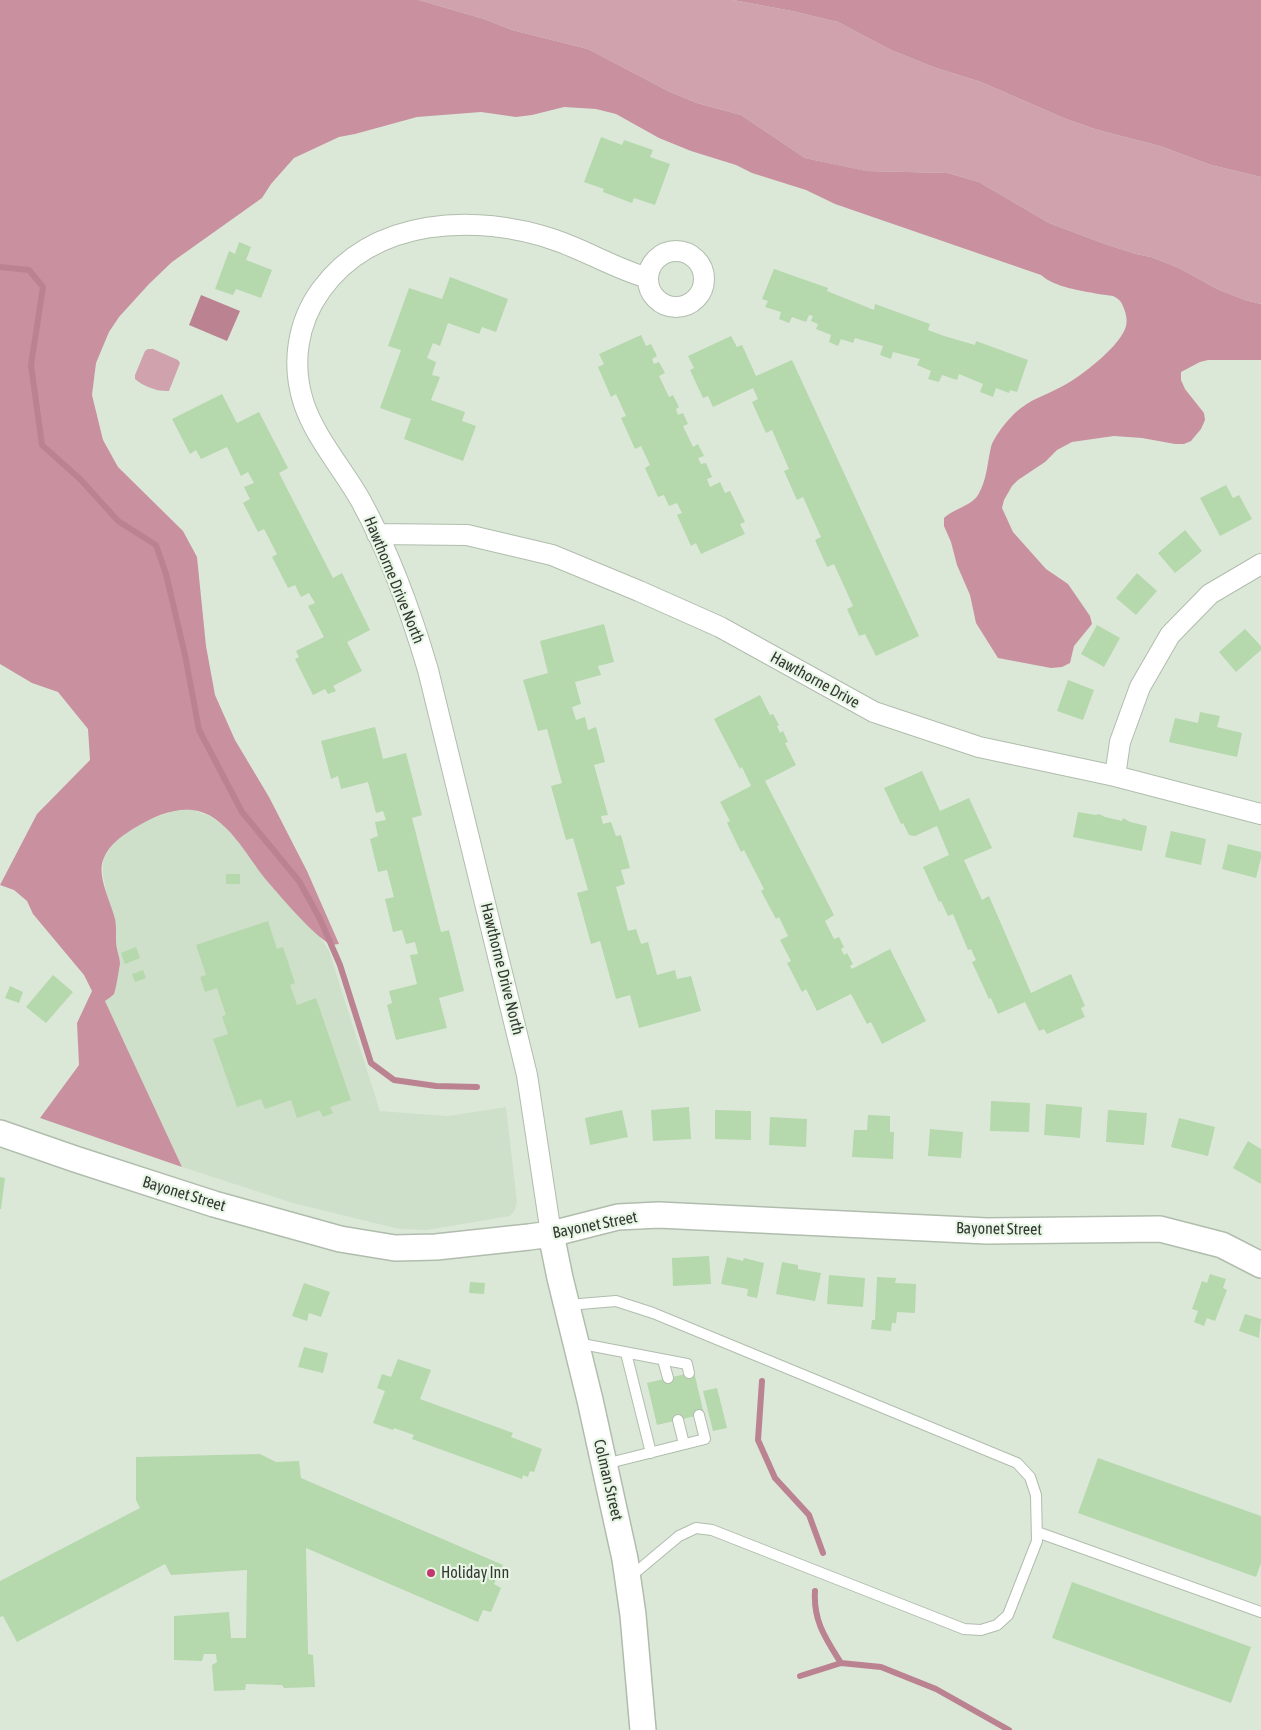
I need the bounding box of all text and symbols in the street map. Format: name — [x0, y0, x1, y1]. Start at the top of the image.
street label: Hawthorne Drive North — [360, 514, 428, 646]
street label: Hawthorne Drive — [767, 648, 863, 712]
street label: Hawthorne Drive North — [476, 901, 528, 1037]
street label: Bayonet Street — [140, 1172, 228, 1216]
street label: Bayonet Street — [551, 1207, 639, 1243]
street label: Bayonet Street — [956, 1219, 1042, 1239]
street label: Colman Street — [589, 1437, 627, 1523]
place label: Holiday Inn — [441, 1563, 509, 1583]
marker: Holiday Inn — [425, 1567, 437, 1579]

